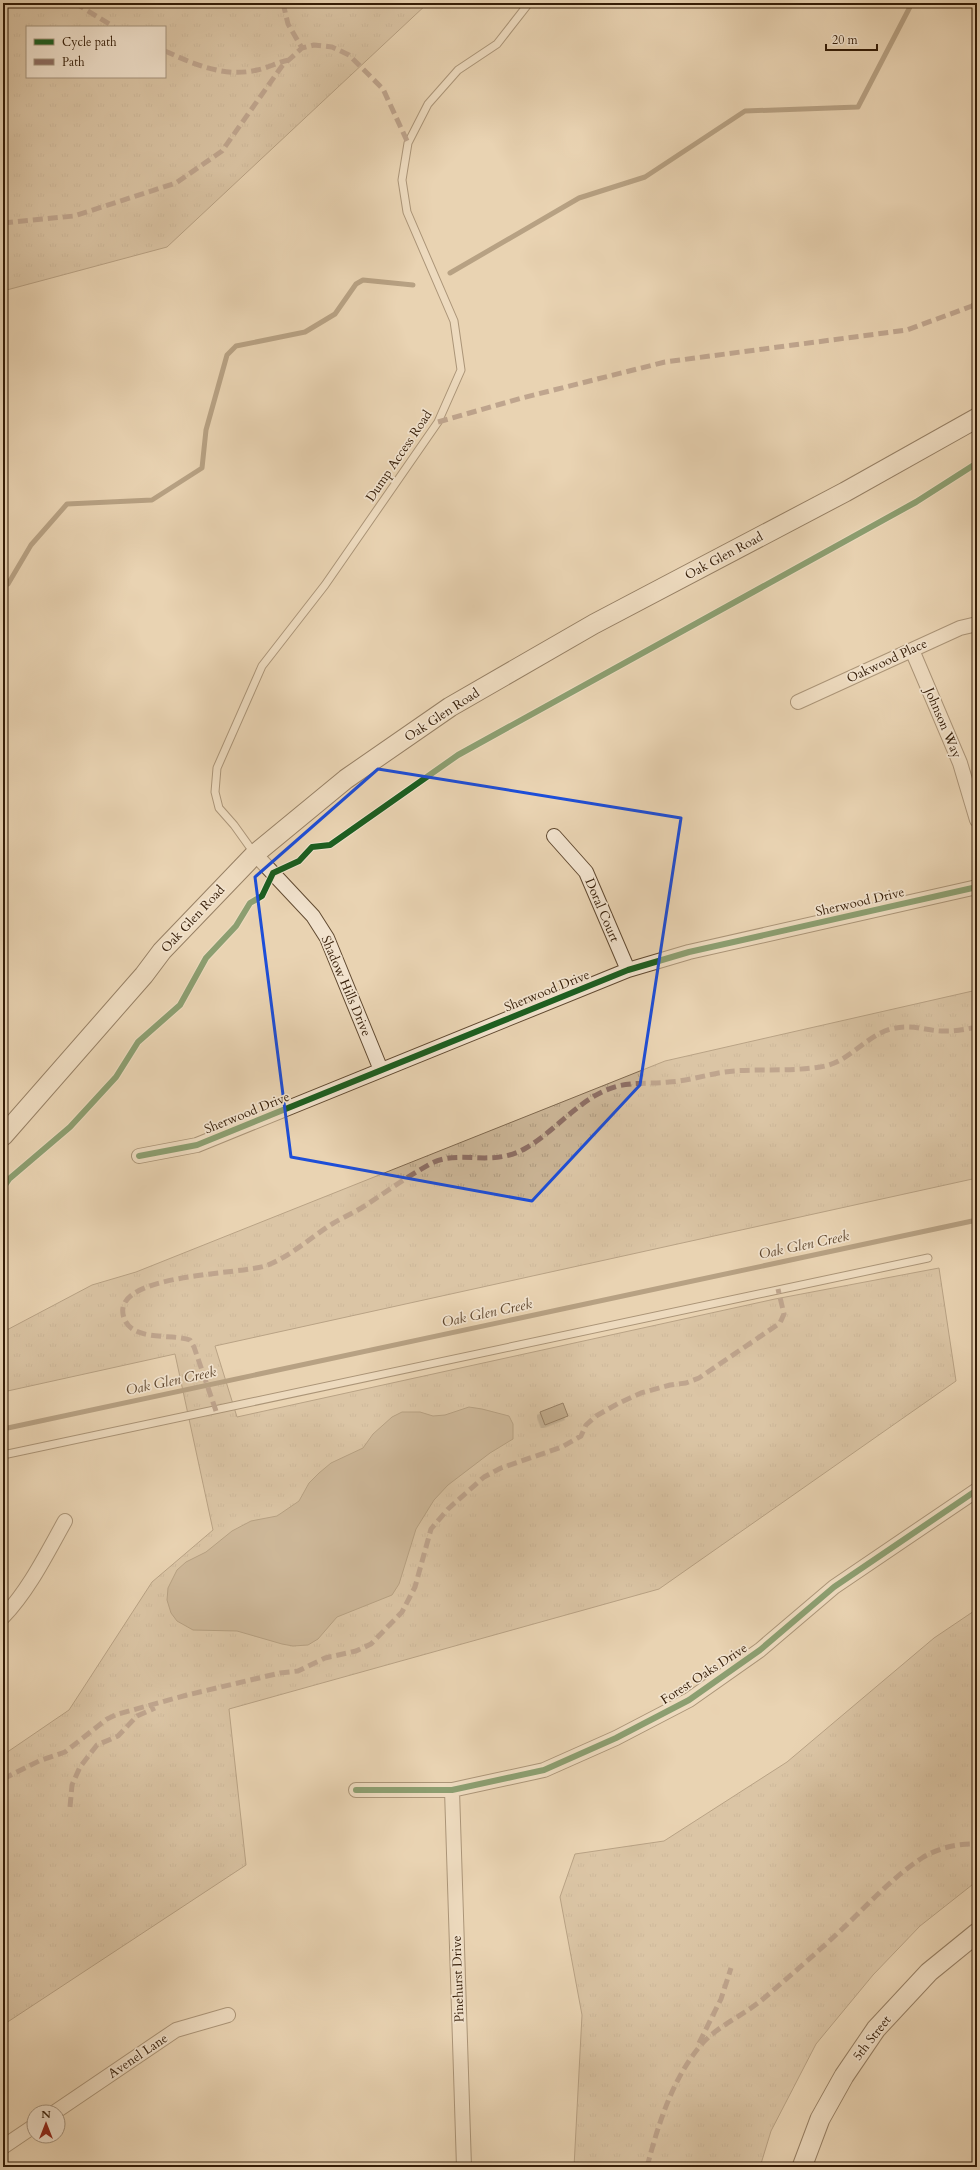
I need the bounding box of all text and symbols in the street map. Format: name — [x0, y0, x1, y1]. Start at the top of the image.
legend — [26, 26, 166, 78]
scale bar — [826, 26, 877, 52]
text: 20 m — [832, 32, 859, 48]
text: Cycle path — [62, 34, 117, 50]
text: Path — [62, 54, 85, 70]
street label: Dump Access Road — [362, 407, 436, 505]
street label: Oak Glen Road — [682, 528, 766, 584]
street label: Oakwood Place — [844, 634, 930, 688]
street label: Johnson Way — [919, 683, 966, 761]
street label: Oak Glen Road — [401, 684, 483, 746]
street label: Doral Court — [580, 875, 624, 945]
street label: Oak Glen Road — [157, 881, 229, 957]
street label: Sherwood Drive — [814, 883, 906, 921]
street label: Shadow Hills Drive — [317, 933, 375, 1039]
street label: Sherwood Drive — [502, 966, 592, 1016]
street label: Sherwood Drive — [202, 1088, 292, 1138]
water label: Oak Glen Creek — [757, 1226, 851, 1264]
water label: Oak Glen Creek — [440, 1294, 534, 1332]
water label: Oak Glen Creek — [124, 1362, 218, 1400]
street label: Forest Oaks Drive — [657, 1639, 751, 1709]
street label: Pinehurst Drive — [447, 1935, 469, 2023]
street label: 5th Street — [849, 2012, 895, 2064]
street label: Avenel Lane — [105, 2029, 172, 2083]
north arrow — [26, 2104, 66, 2144]
text: N — [41, 2107, 51, 2122]

